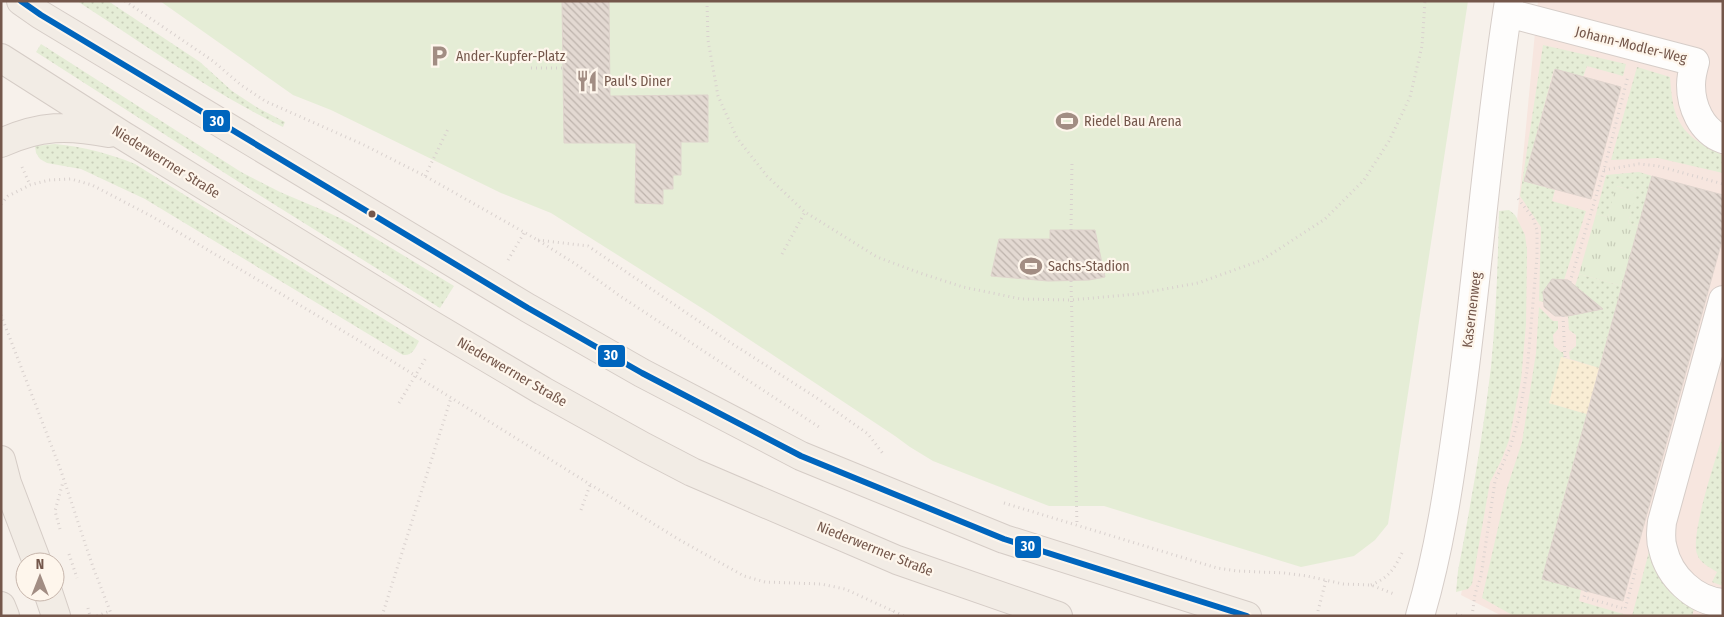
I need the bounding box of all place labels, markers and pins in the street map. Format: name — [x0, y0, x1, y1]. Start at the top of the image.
parking icon: Ander-Kupfer-Platz — [426, 43, 452, 69]
place label: Ander-Kupfer-Platz — [456, 48, 566, 65]
restaurant icon: Paul's Diner — [574, 68, 600, 94]
place label: Paul's Diner — [604, 73, 671, 90]
sports icon: Riedel Bau Arena — [1054, 108, 1080, 134]
place label: Riedel Bau Arena — [1084, 113, 1182, 130]
unlabelled marker — [367, 209, 377, 219]
sports icon: Sachs-Stadion — [1018, 253, 1044, 279]
place label: Sachs-Stadion — [1048, 258, 1130, 275]

